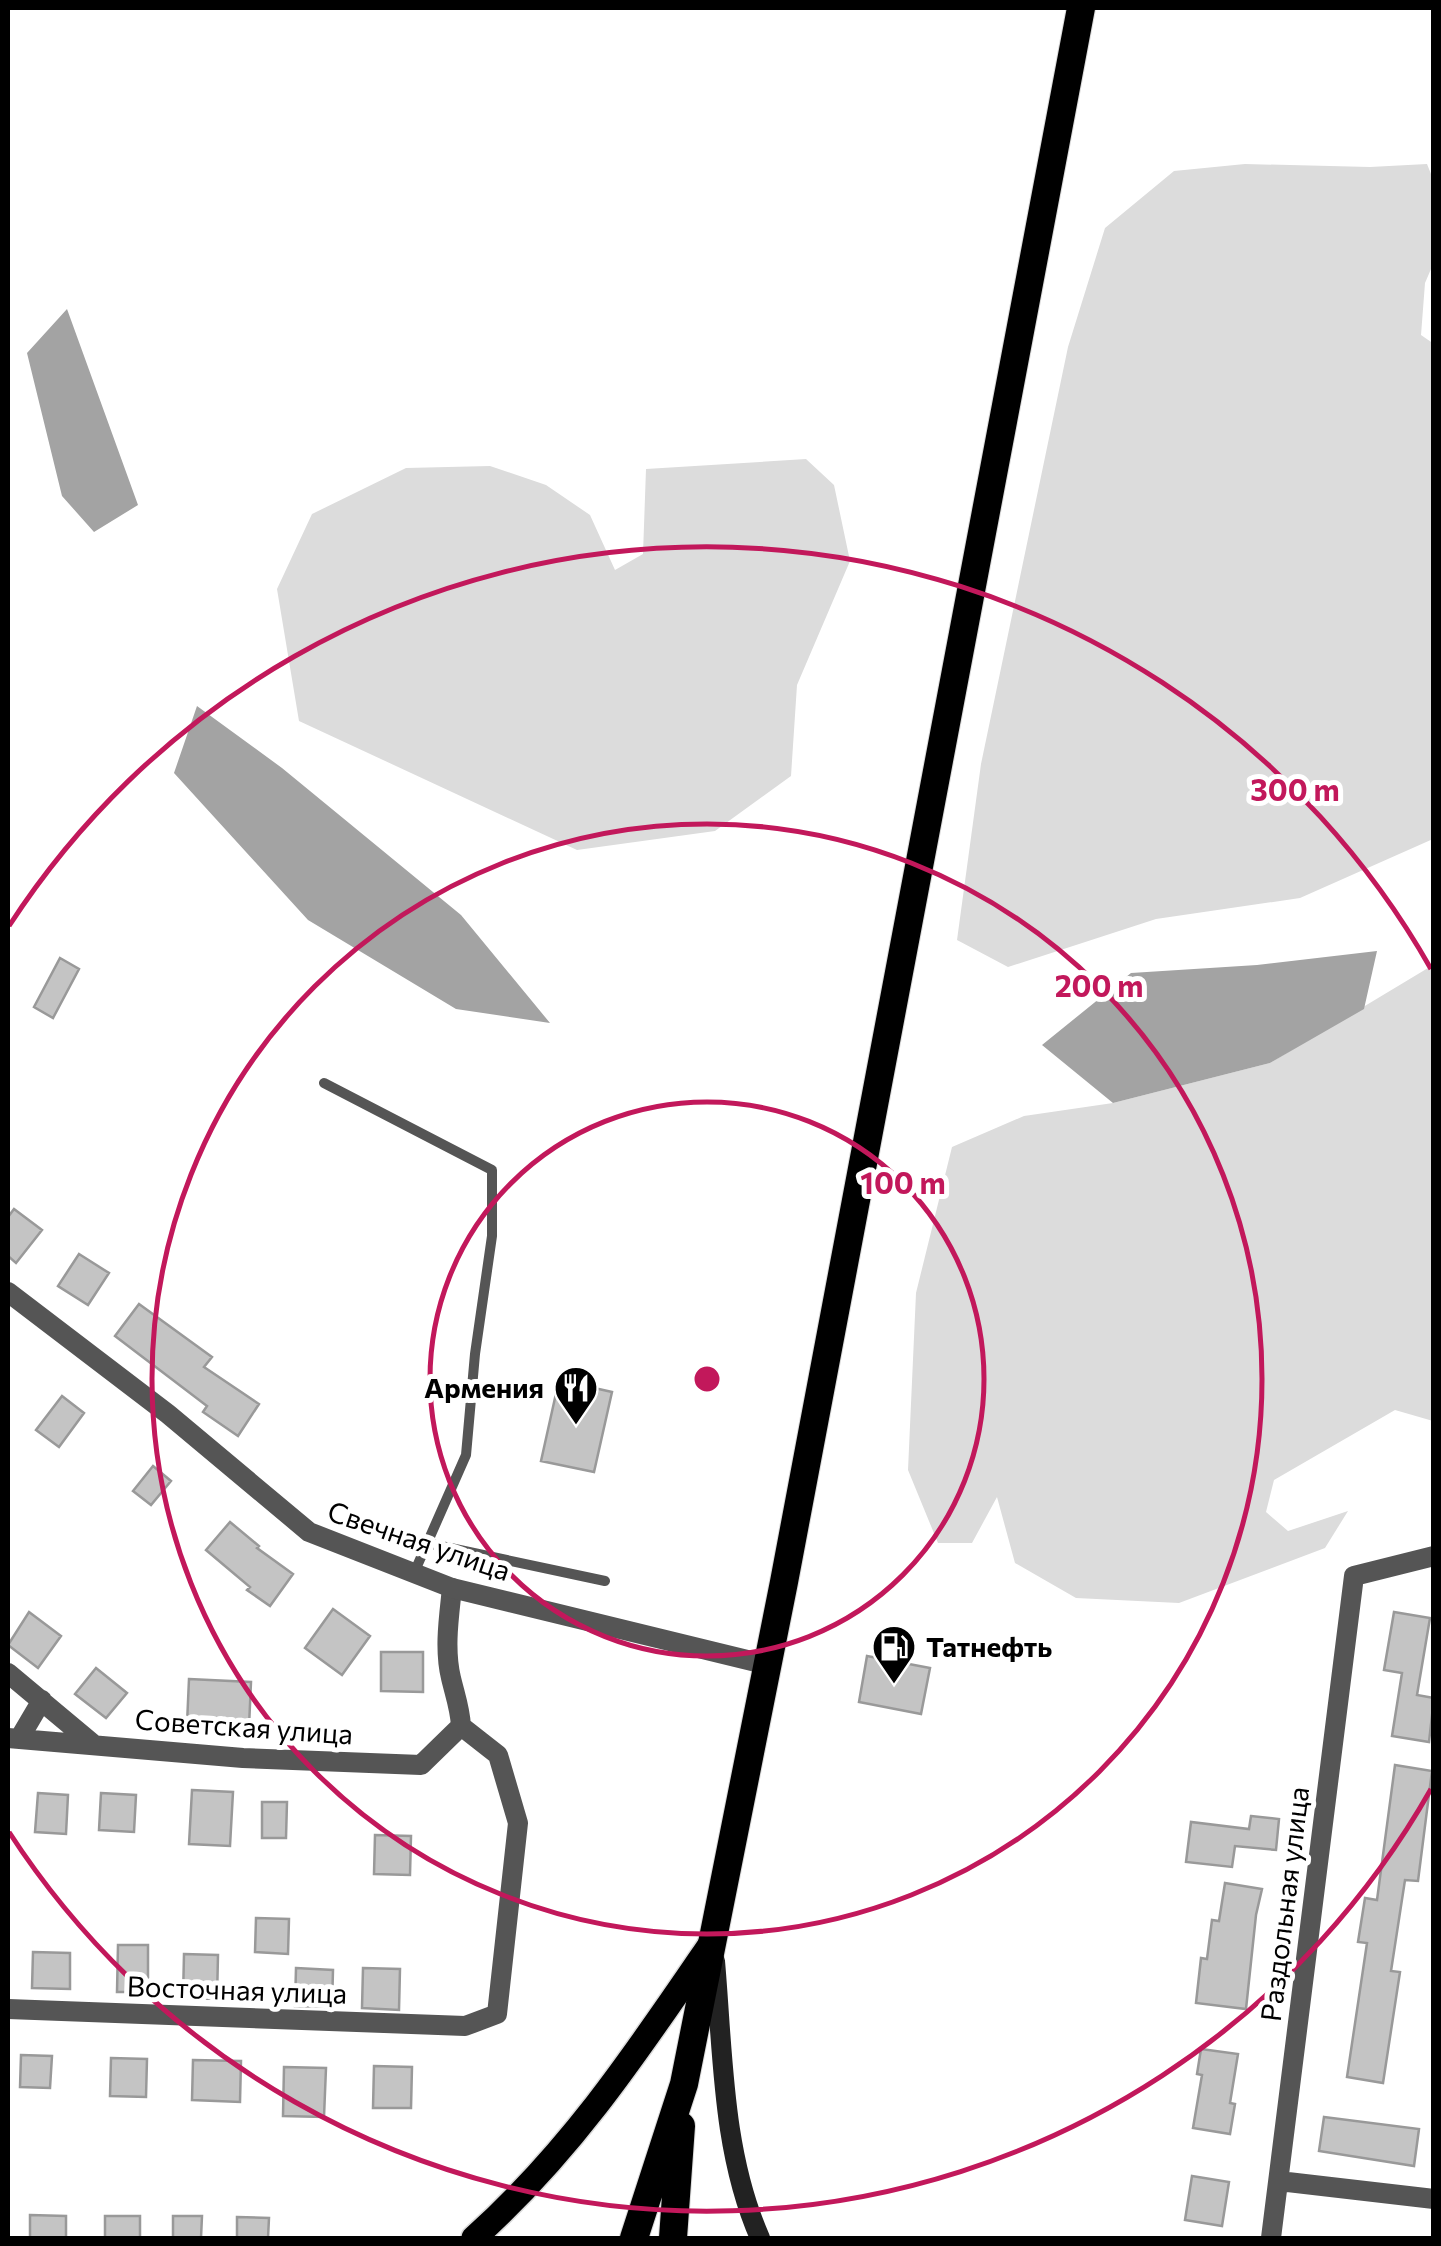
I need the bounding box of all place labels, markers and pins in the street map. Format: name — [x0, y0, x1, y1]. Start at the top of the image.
centre of rings — [689, 1361, 725, 1397]
restaurant icon: Армения — [553, 1365, 599, 1426]
place label: Армения — [424, 1370, 544, 1404]
fuel station icon: Татнефть — [871, 1624, 917, 1685]
place label: Татнефть — [926, 1629, 1052, 1663]

